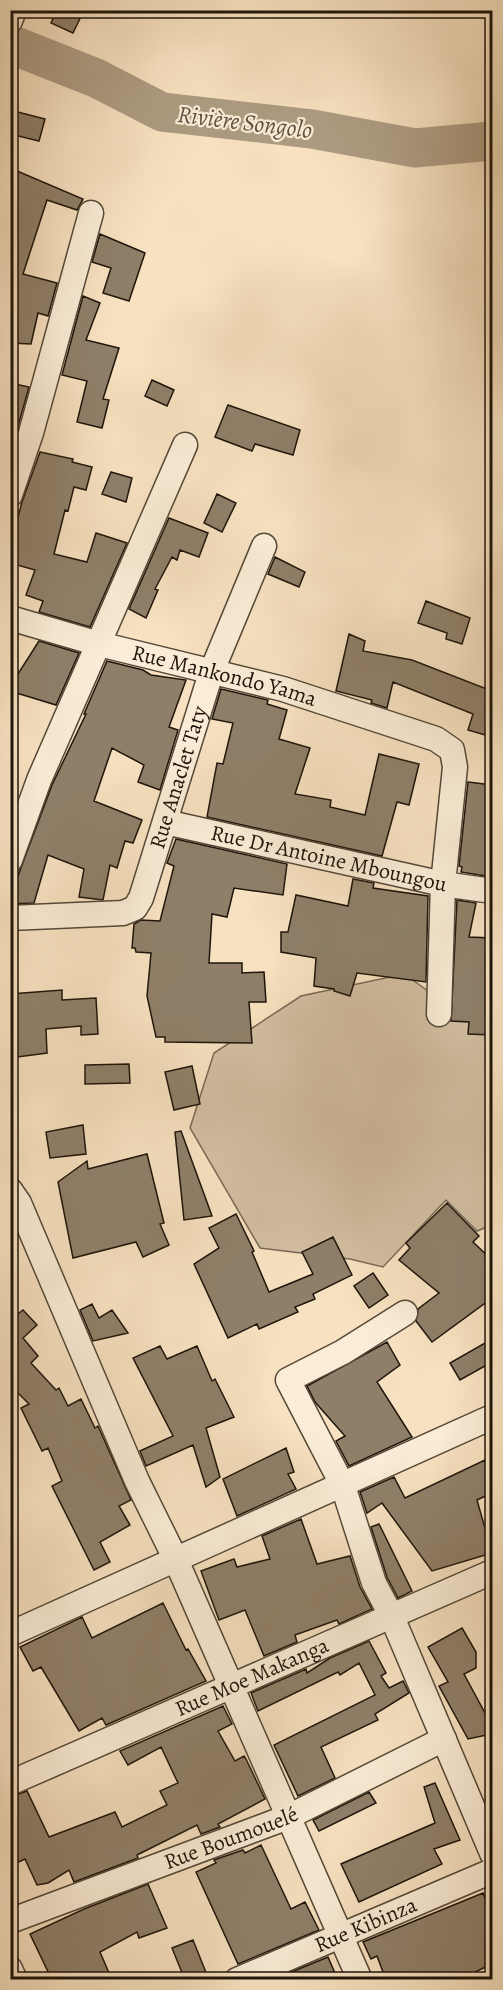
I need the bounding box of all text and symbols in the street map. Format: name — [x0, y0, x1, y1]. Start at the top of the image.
water label: Rivière Songolo — [176, 98, 314, 146]
street label: Rue Mankondo Yama — [129, 638, 321, 714]
street label: Rue Anaclet Taty — [142, 702, 215, 853]
street label: Rue Dr Antoine Mboungou — [208, 818, 450, 899]
street label: Rue Moe Makanga — [170, 1630, 334, 1724]
street label: Rue Boumouelé — [160, 1799, 303, 1877]
street label: Rue Kibinza — [310, 1890, 422, 1960]

